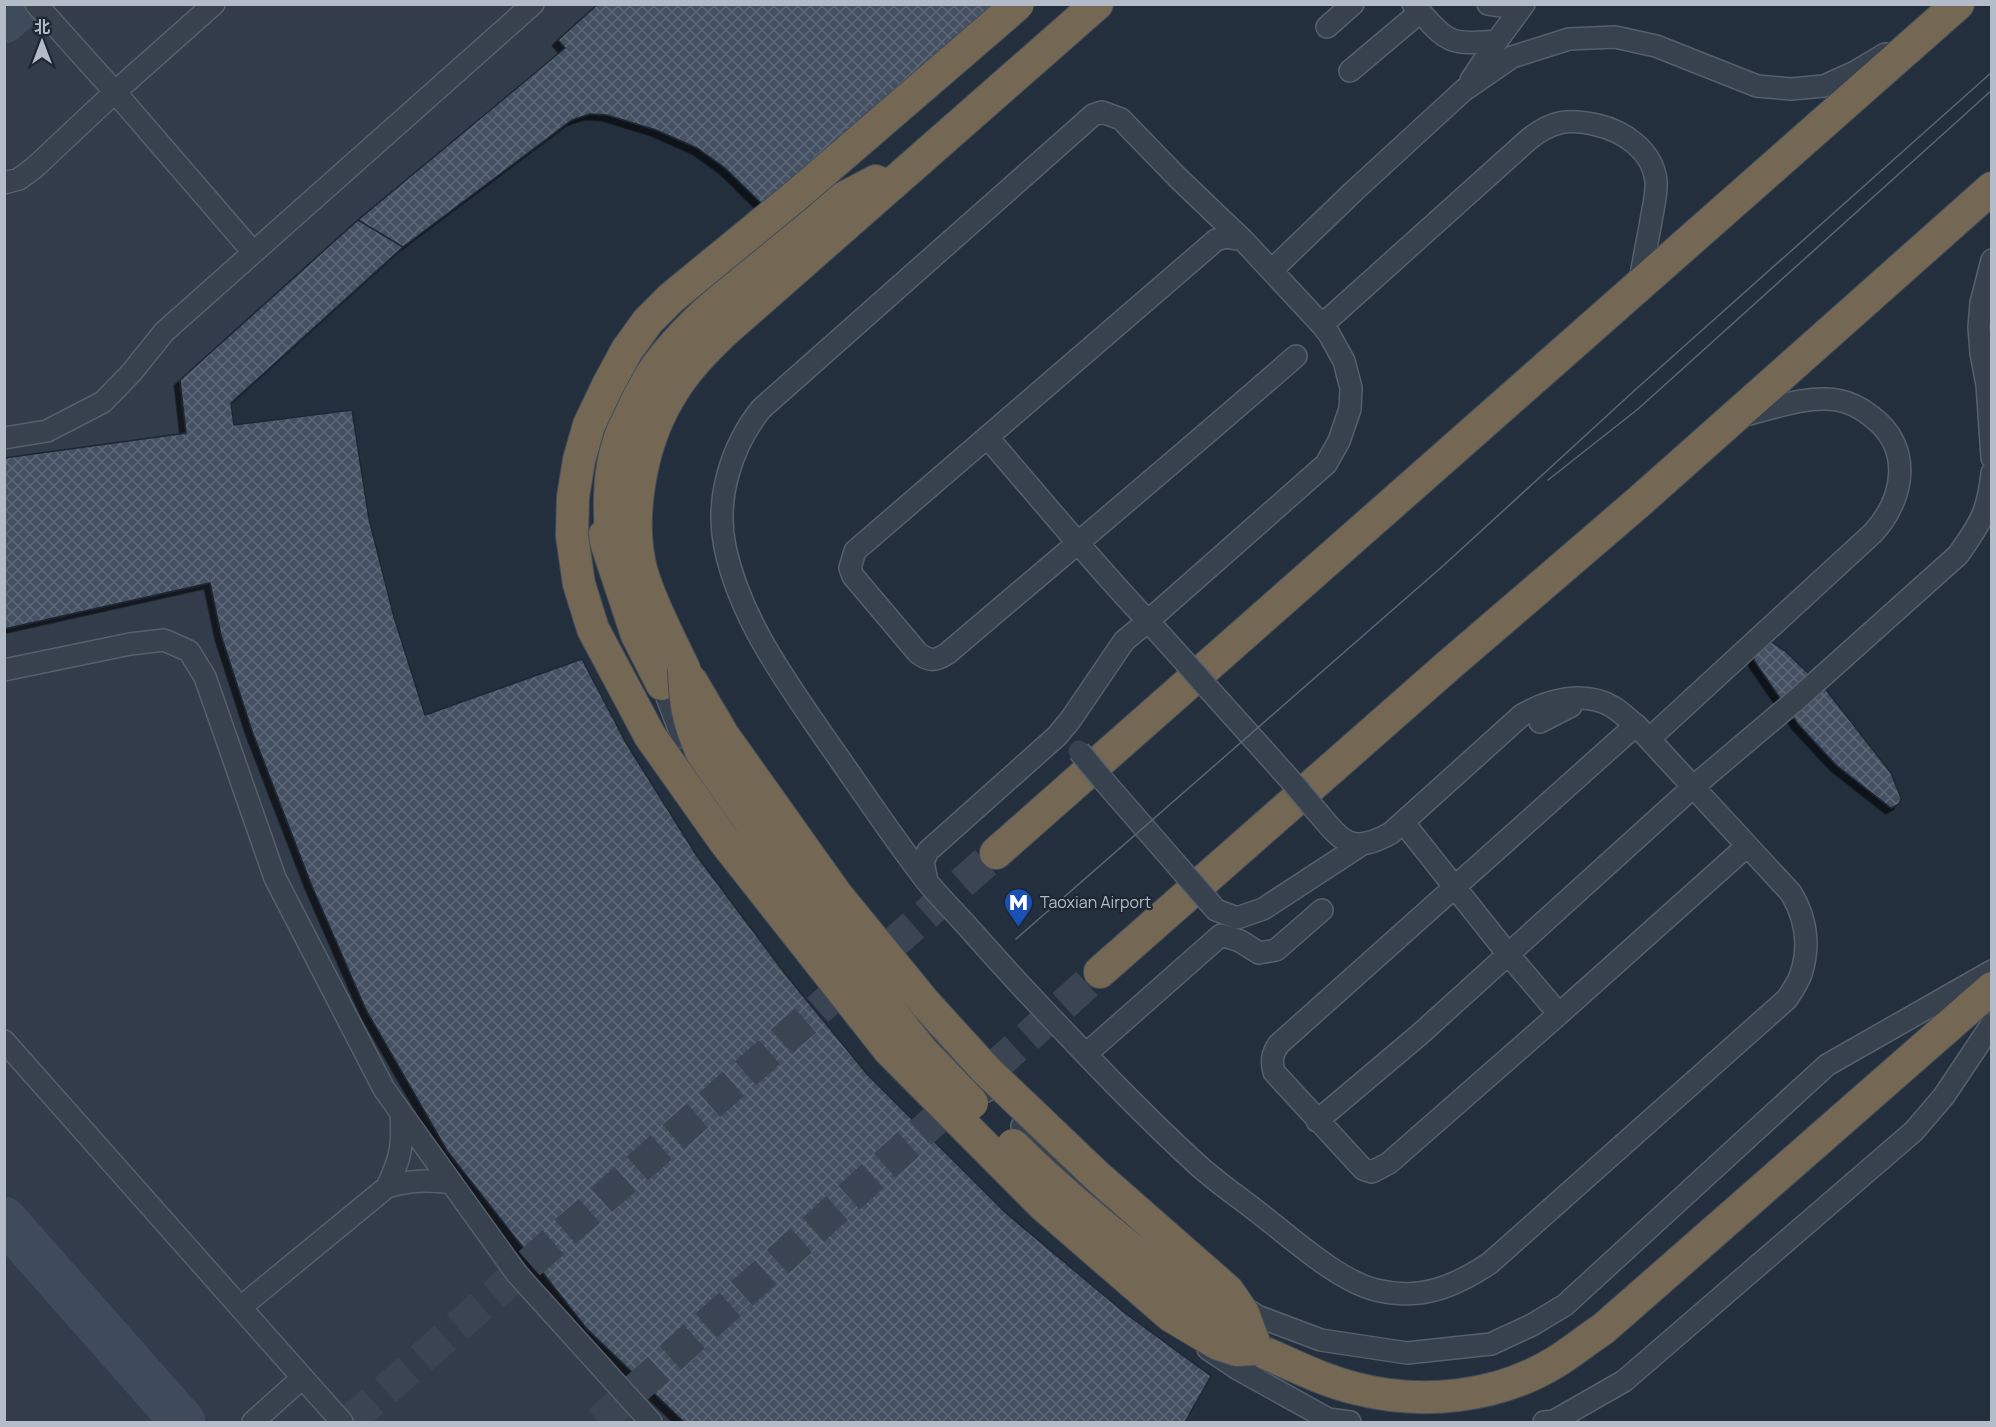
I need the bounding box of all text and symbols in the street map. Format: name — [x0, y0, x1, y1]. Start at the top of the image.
north arrow — [12, 12, 72, 72]
text: 北 — [34, 16, 50, 38]
metro station icon: Taoxian Airport — [1003, 886, 1035, 928]
place label: Taoxian Airport — [1040, 891, 1151, 913]

